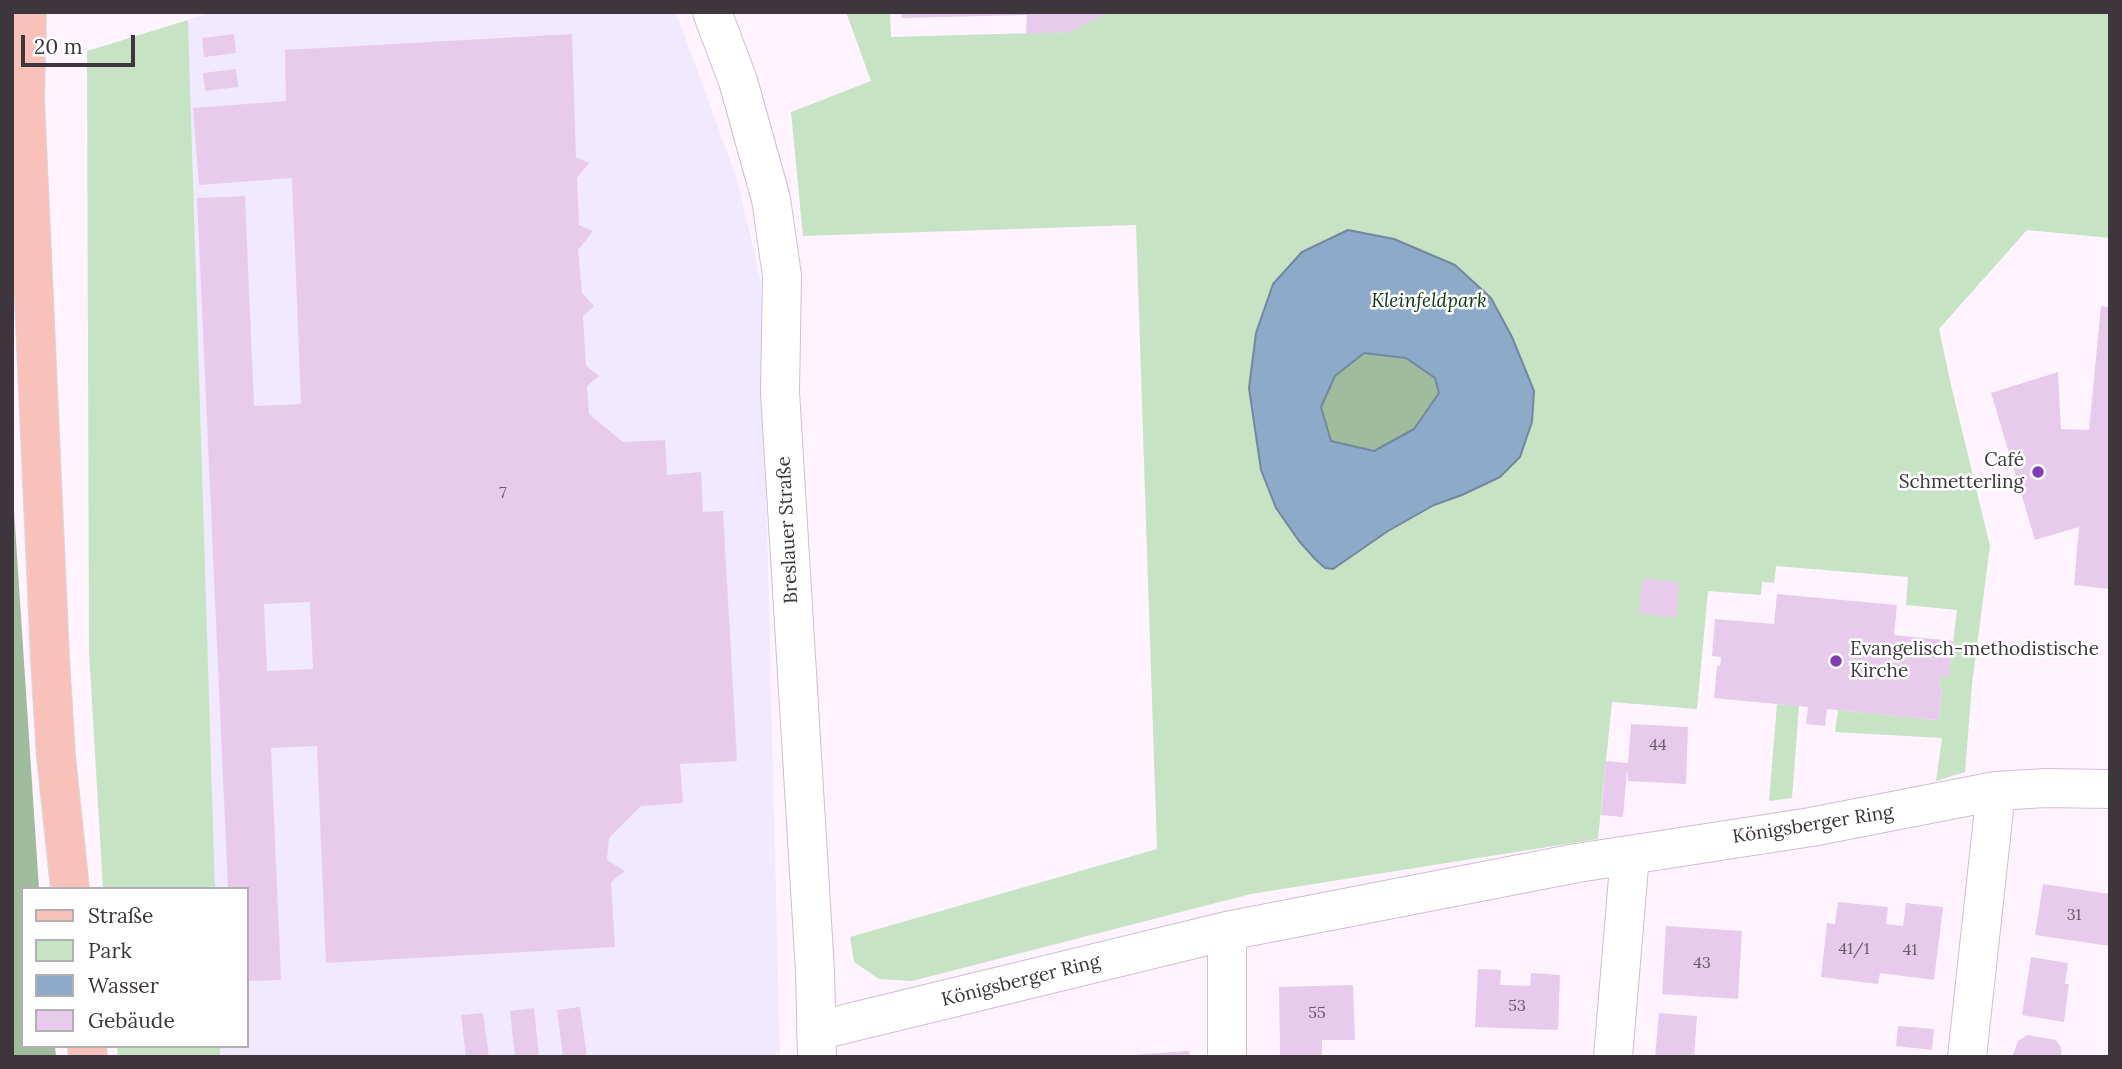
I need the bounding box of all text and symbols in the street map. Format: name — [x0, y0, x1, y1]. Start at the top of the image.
scale bar — [24, 21, 138, 65]
text: 20 m — [34, 33, 83, 60]
park label: Kleinfeldpark — [1371, 291, 1487, 313]
place label: Café Schmetterling — [1899, 450, 2024, 494]
street label: Breslauer Straße — [773, 456, 803, 604]
marker: Café Schmetterling — [2030, 464, 2046, 480]
house number: 7 — [499, 483, 507, 503]
place label: Evangelisch-methodistische Kirche — [1850, 639, 2099, 683]
marker: Evangelisch-methodistische Kirche — [1828, 653, 1844, 669]
house number: 44 — [1649, 735, 1667, 755]
street label: Königsberger Ring — [1731, 801, 1895, 849]
legend — [21, 887, 248, 1048]
text: Straße — [88, 902, 153, 929]
house number: 31 — [2067, 905, 2081, 925]
text: Park — [88, 937, 132, 964]
house number: 41/1 — [1838, 939, 1870, 959]
house number: 41 — [1903, 940, 1917, 960]
street label: Königsberger Ring — [939, 950, 1103, 1012]
house number: 43 — [1693, 953, 1711, 973]
text: Wasser — [88, 972, 159, 999]
house number: 53 — [1508, 996, 1526, 1016]
house number: 55 — [1308, 1003, 1326, 1023]
text: Gebäude — [88, 1007, 175, 1034]

